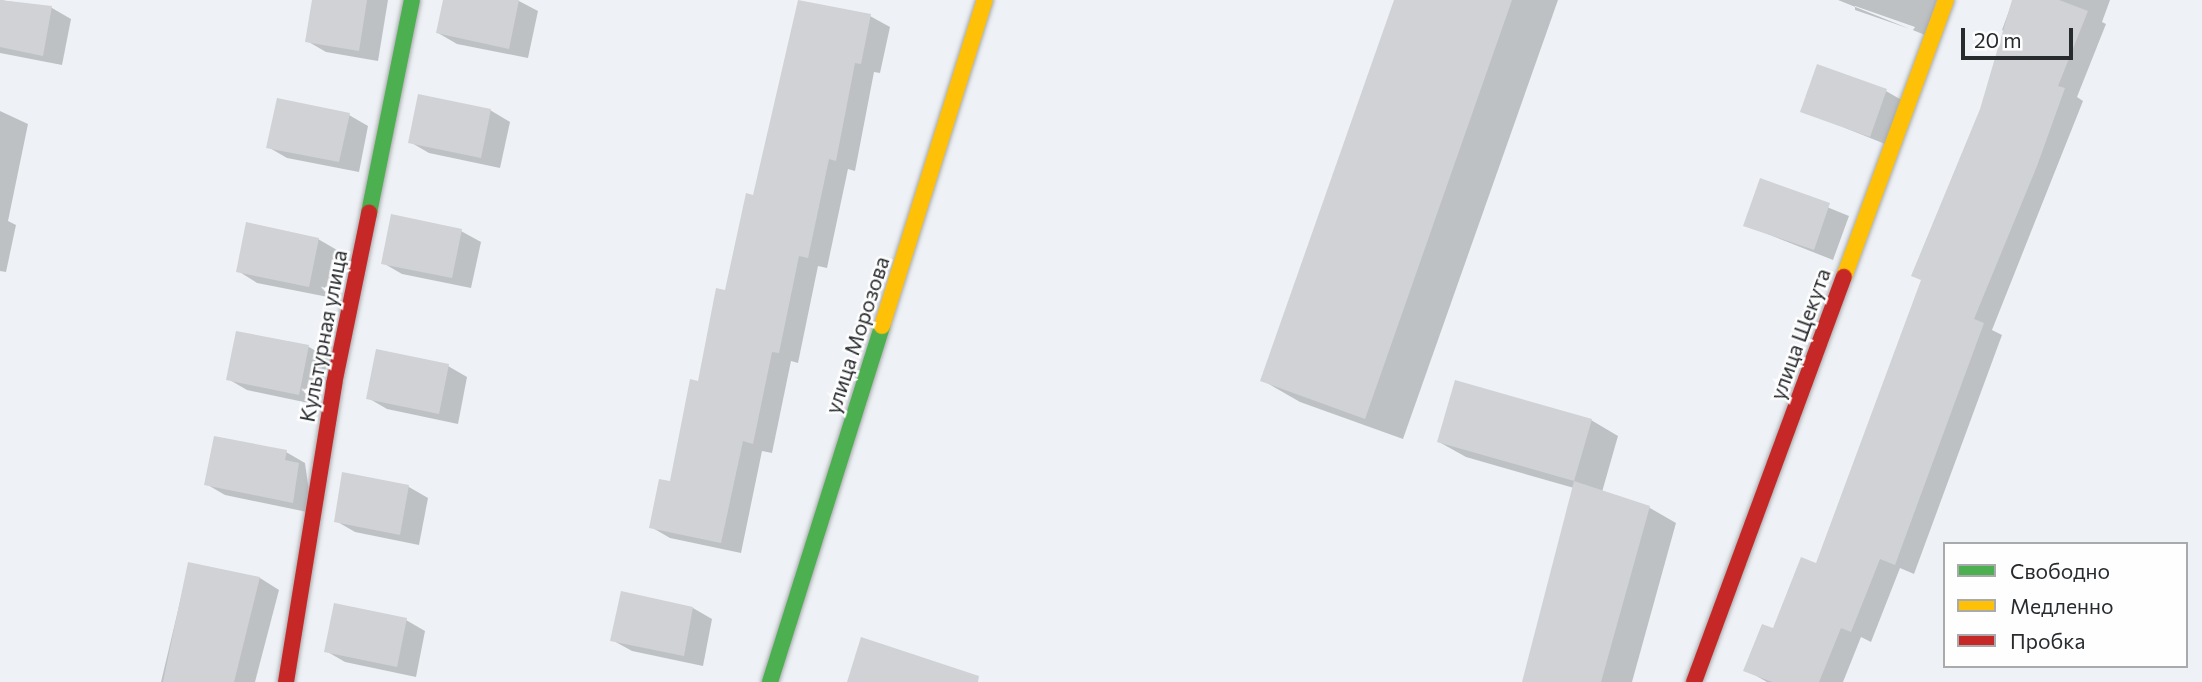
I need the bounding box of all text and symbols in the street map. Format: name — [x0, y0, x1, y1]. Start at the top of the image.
scale bar — [1964, 14, 2076, 58]
text: 20 m — [1974, 27, 2022, 52]
street label: Культурная улица — [294, 248, 352, 424]
street label: улица Морозова — [820, 253, 894, 417]
street label: улица Щекута — [1765, 265, 1835, 403]
legend — [1943, 542, 2188, 668]
text: Свободно — [2010, 558, 2110, 583]
text: Медленно — [2010, 593, 2114, 618]
text: Пробка — [2010, 628, 2085, 653]

